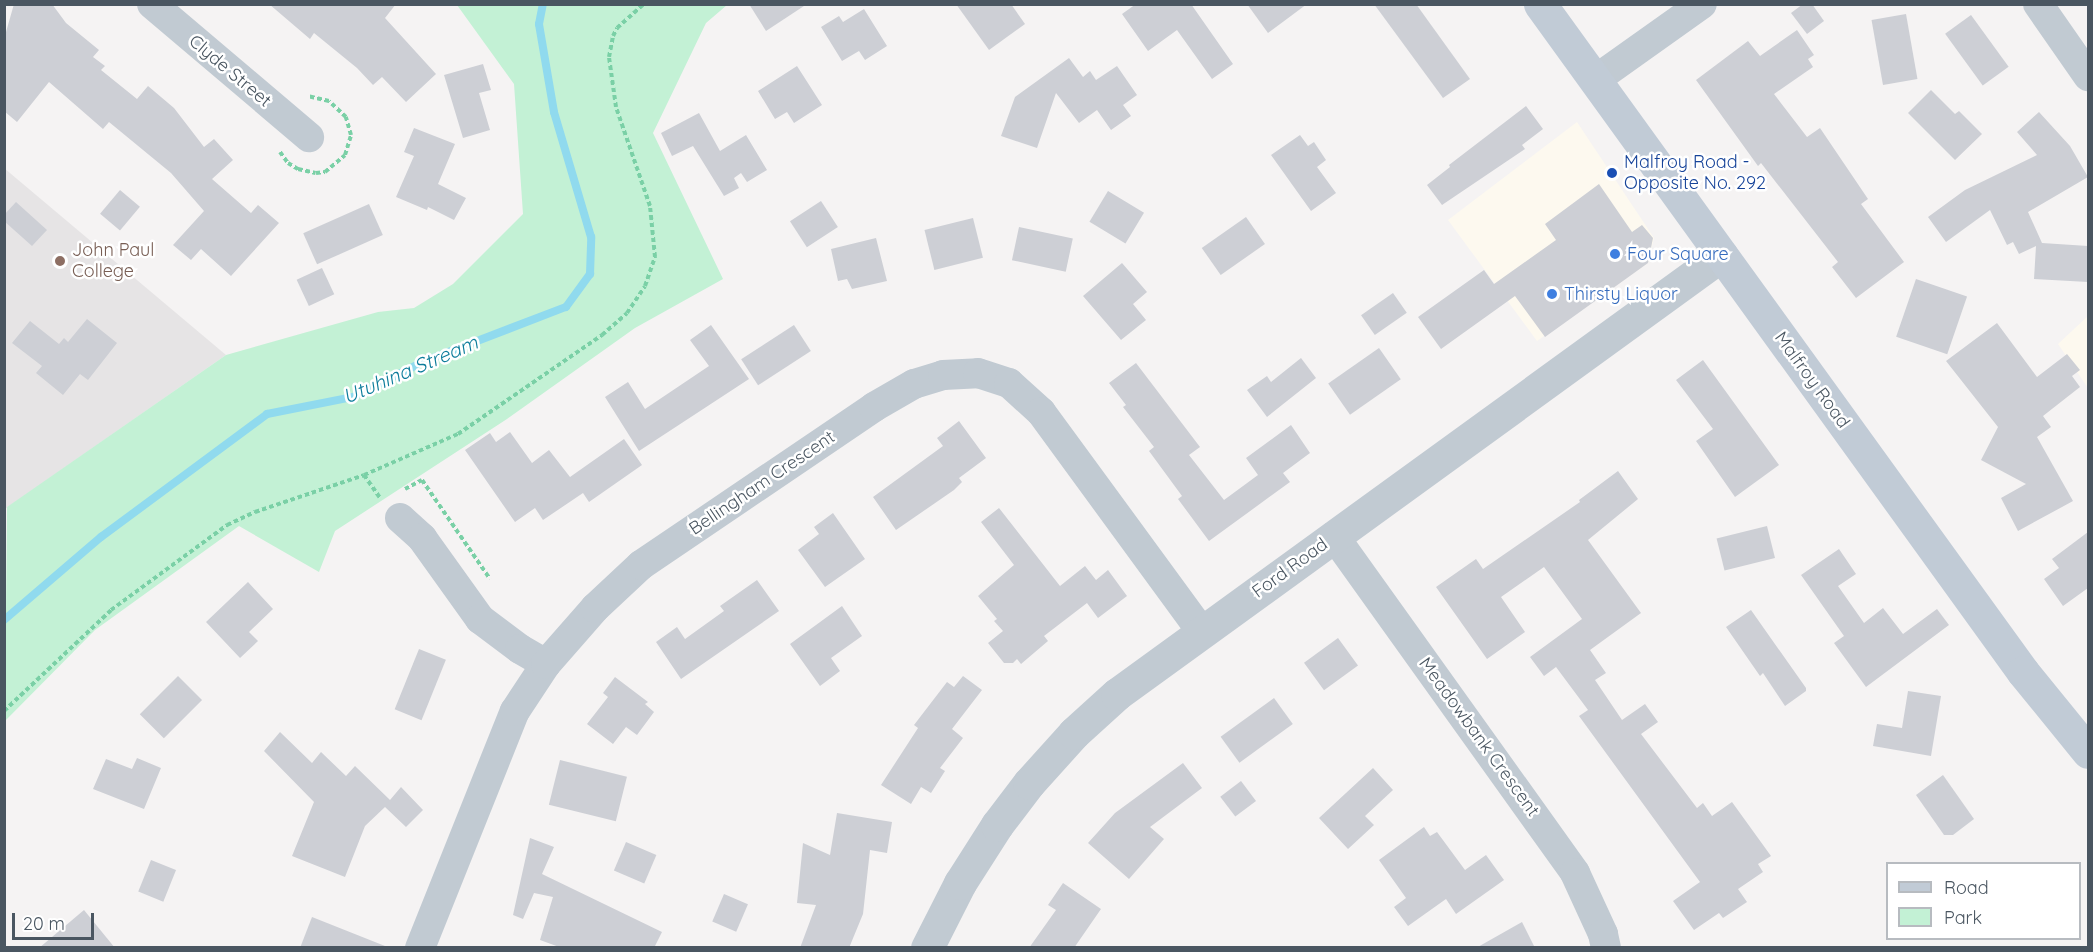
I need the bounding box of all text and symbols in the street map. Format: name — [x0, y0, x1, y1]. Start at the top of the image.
street label: Clyde Street — [184, 30, 276, 112]
place label: Malfroy Road - Opposite No. 292 — [1624, 152, 1766, 195]
marker: Malfroy Road - Opposite No. 292 — [1605, 166, 1619, 180]
place label: John Paul College — [72, 240, 154, 282]
place label: Four Square — [1627, 243, 1729, 265]
marker: Four Square — [1608, 247, 1622, 261]
marker: John Paul College — [53, 254, 67, 268]
place label: Thirsty Liquor — [1564, 283, 1678, 305]
marker: Thirsty Liquor — [1545, 287, 1559, 301]
street label: Malfroy Road — [1770, 328, 1854, 432]
water label: Utuhina Stream — [339, 330, 481, 408]
street label: Bellingham Crescent — [685, 426, 839, 540]
street label: Ford Road — [1248, 533, 1332, 603]
street label: Meadowbank Crescent — [1414, 653, 1544, 821]
legend — [1886, 862, 2081, 940]
text: Road — [1944, 876, 1989, 899]
scale bar — [15, 901, 98, 939]
text: Park — [1944, 906, 1982, 929]
text: 20 m — [23, 912, 65, 935]

